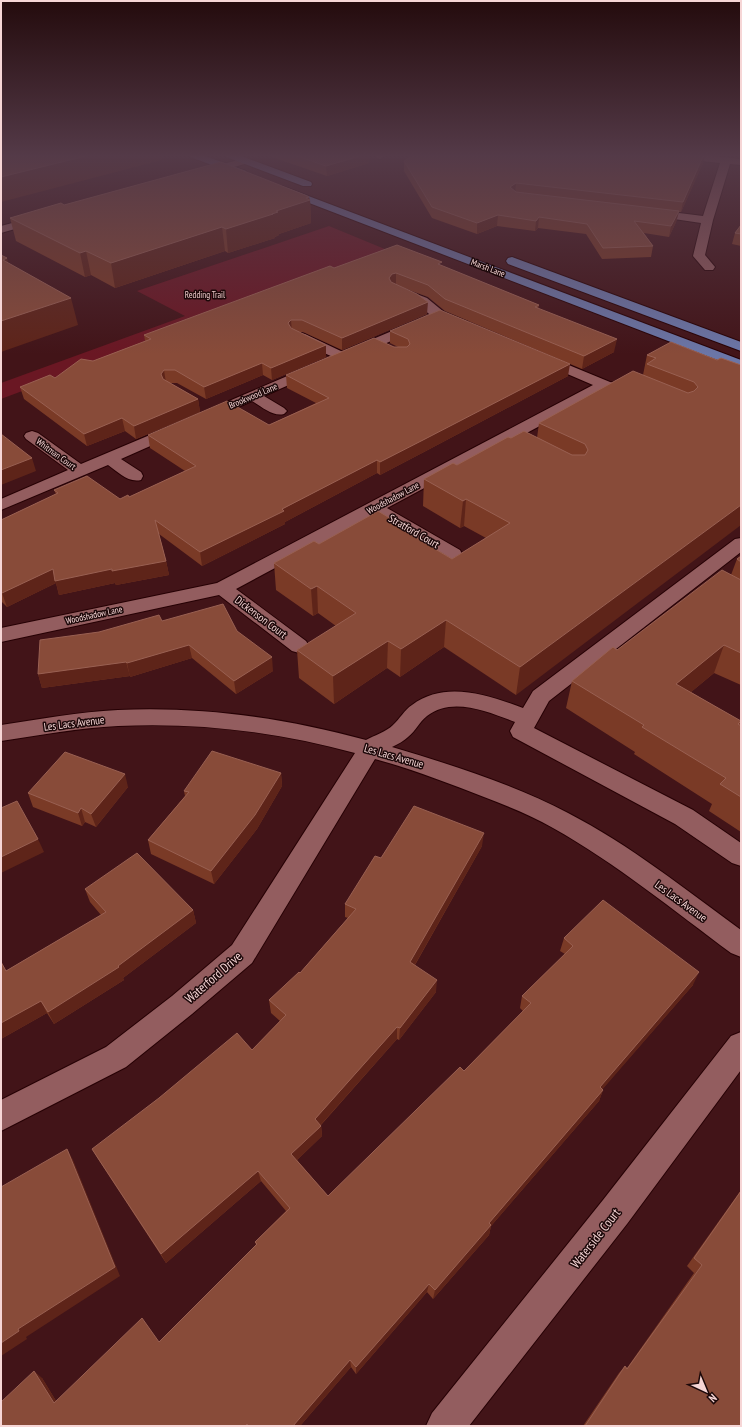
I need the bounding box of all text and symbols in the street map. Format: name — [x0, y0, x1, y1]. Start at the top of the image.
street label: Marsh Lane — [470, 256, 507, 279]
park label: Redding Trail — [185, 289, 226, 300]
street label: Brookwood Lane — [227, 380, 279, 411]
street label: Whitman Court — [34, 435, 79, 472]
street label: Woodshadow Lane — [365, 479, 421, 516]
street label: Stratford Court — [386, 511, 442, 551]
street label: Dickenson Court — [232, 593, 290, 641]
street label: Woodshadow Lane — [65, 603, 123, 626]
street label: Les Lacs Avenue — [43, 712, 106, 734]
street label: Les Lacs Avenue — [363, 741, 426, 771]
street label: Les Lacs Avenue — [652, 877, 710, 925]
street label: Waterford Drive — [181, 948, 245, 1007]
street label: Waterside Court — [567, 1205, 624, 1272]
north arrow — [686, 1371, 726, 1411]
text: N — [706, 1391, 720, 1405]

